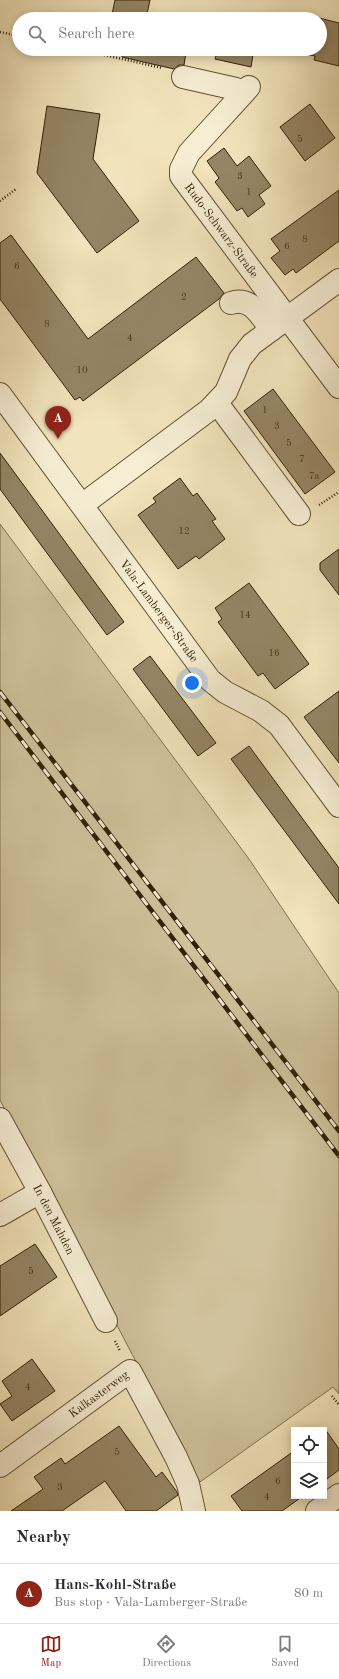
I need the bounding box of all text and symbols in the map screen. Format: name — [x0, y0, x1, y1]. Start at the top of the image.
search box — [12, 12, 327, 56]
icon: search — [26, 23, 48, 45]
text: Search here — [58, 27, 135, 42]
house number: 5 — [297, 134, 303, 144]
house number: 3 — [237, 171, 243, 181]
street label: Rudo-Schwarz-Straße — [182, 181, 260, 281]
house number: 1 — [246, 187, 252, 197]
house number: 8 — [302, 234, 308, 244]
house number: 6 — [284, 241, 290, 251]
house number: 6 — [14, 261, 20, 271]
house number: 2 — [181, 292, 187, 302]
house number: 8 — [44, 319, 50, 329]
house number: 4 — [127, 333, 133, 343]
house number: 10 — [76, 365, 88, 375]
house number: 1 — [262, 405, 268, 415]
pin: A — [45, 406, 71, 439]
house number: 3 — [274, 421, 280, 431]
house number: 5 — [286, 438, 292, 448]
house number: 7 — [299, 454, 305, 464]
house number: 7a — [309, 471, 319, 481]
house number: 12 — [178, 526, 190, 536]
street label: Vala-Lamberger-Straße — [117, 558, 200, 665]
house number: 14 — [239, 610, 251, 620]
house number: 16 — [268, 648, 280, 658]
your location — [182, 673, 202, 693]
street label: In den Mahden — [30, 1183, 76, 1257]
house number: 5 — [28, 1266, 34, 1276]
street label: Kalkasterweg — [67, 1369, 132, 1421]
house number: 4 — [25, 1382, 31, 1392]
map controls — [291, 1427, 327, 1499]
button: locate — [291, 1427, 327, 1463]
house number: 5 — [114, 1447, 120, 1457]
button: layers — [291, 1463, 327, 1499]
house number: 6 — [275, 1476, 281, 1486]
house number: 3 — [57, 1482, 63, 1492]
house number: 4 — [264, 1492, 270, 1502]
text: Nearby — [16, 1529, 71, 1546]
text: Hans-Kohl-Straße — [54, 1578, 176, 1593]
text: A — [24, 1587, 34, 1600]
text: 80 m — [294, 1587, 323, 1600]
text: Bus stop · Vala-Lamberger-Straße — [54, 1596, 247, 1609]
tab: Map — [40, 1633, 62, 1671]
tab: Directions — [142, 1633, 191, 1671]
tab: Saved — [271, 1633, 299, 1671]

